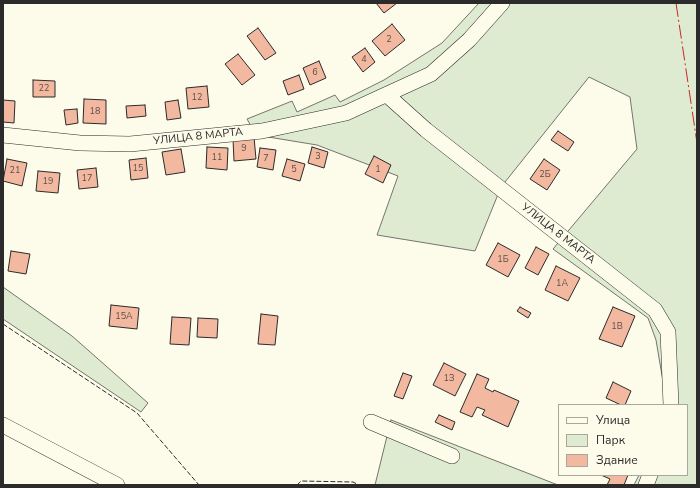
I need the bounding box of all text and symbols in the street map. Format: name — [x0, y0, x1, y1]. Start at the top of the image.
house number: 2 — [386, 35, 392, 45]
house number: 4 — [361, 55, 367, 65]
house number: 6 — [312, 68, 318, 78]
house number: 22 — [39, 84, 49, 94]
house number: 12 — [192, 93, 202, 103]
house number: 18 — [90, 107, 100, 117]
street label: УЛИЦА 8 МАРТА — [152, 126, 244, 148]
house number: 9 — [241, 144, 247, 154]
house number: 3 — [315, 152, 321, 162]
house number: 11 — [212, 153, 222, 163]
house number: 7 — [263, 154, 269, 164]
house number: 15 — [133, 164, 143, 174]
house number: 5 — [291, 165, 297, 175]
house number: 1 — [375, 165, 381, 175]
house number: 21 — [10, 166, 20, 176]
house number: 2Б — [539, 170, 551, 180]
house number: 17 — [82, 174, 92, 184]
house number: 19 — [43, 177, 53, 187]
street label: УЛИЦА 8 МАРТА — [518, 201, 598, 267]
house number: 1Б — [497, 255, 509, 265]
house number: 1А — [556, 279, 568, 289]
house number: 15А — [115, 312, 133, 322]
house number: 1В — [611, 322, 623, 332]
house number: 1З — [443, 374, 455, 384]
legend — [558, 404, 688, 476]
text: Улица — [596, 412, 630, 428]
text: Парк — [596, 432, 625, 448]
text: Здание — [596, 452, 638, 468]

